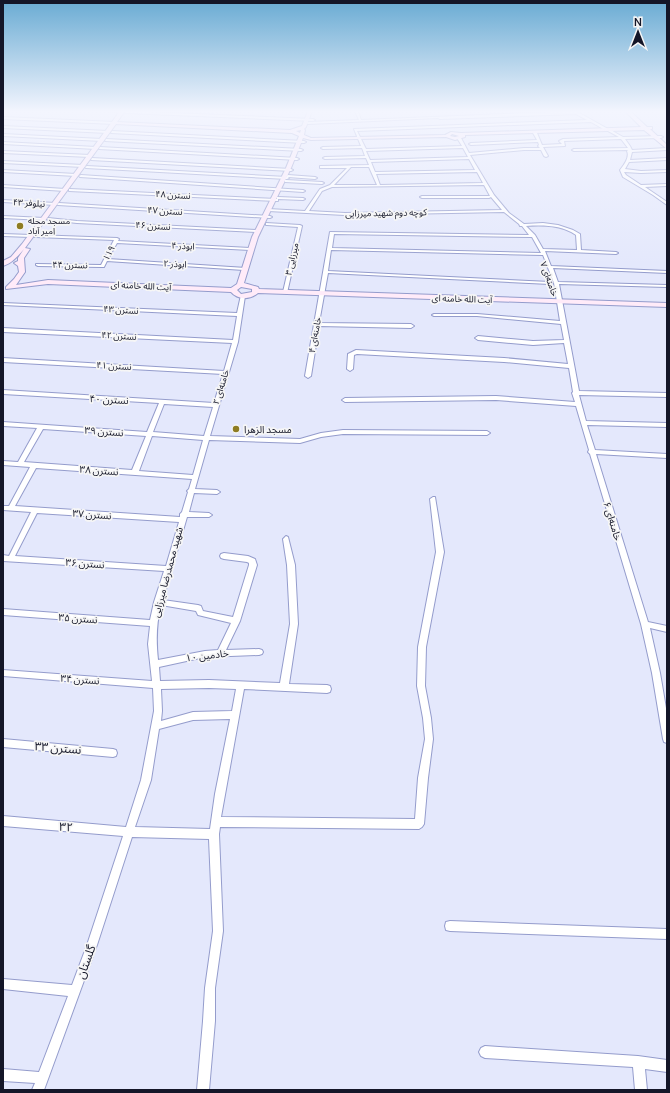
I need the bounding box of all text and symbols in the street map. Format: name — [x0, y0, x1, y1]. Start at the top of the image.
north arrow — [618, 12, 658, 52]
text: N — [634, 14, 642, 29]
street label: نسترن ۴۸ — [155, 187, 191, 202]
street label: نیلوفر ۴۳ — [12, 195, 46, 210]
street label: نسترن ۴۷ — [147, 203, 183, 218]
street label: کوچه دوم شهید میرزایی — [345, 205, 427, 221]
place label: مسجد محله امیر آباد — [28, 214, 71, 237]
street label: نسترن ۴۶ — [135, 218, 171, 233]
marker: مسجد محله امیر آباد — [15, 221, 25, 231]
street label: ابوذر ۴ — [171, 238, 195, 253]
street label: میرزایی ۳ — [281, 241, 302, 276]
street label: ۱۱۹ — [99, 243, 118, 263]
street label: ابوذر ۲ — [163, 256, 187, 271]
street label: نسترن ۴۴ — [52, 258, 88, 271]
street label: خامنه‌ای ۷ — [537, 260, 562, 298]
street label: آیت الله خامنه ای — [110, 277, 172, 294]
street label: آیت الله خامنه ای — [431, 291, 493, 306]
street label: نسترن ۴۳ — [103, 302, 139, 317]
street label: خامنه‌ای ۴ — [305, 316, 324, 354]
street label: نسترن ۴۲ — [101, 328, 137, 343]
street label: نسترن ۴۱ — [96, 358, 132, 373]
street label: خامنه‌ای ۲ — [209, 368, 232, 406]
street label: نسترن ۴۰ — [89, 391, 129, 407]
place label: مسجد الزهرا — [244, 422, 292, 436]
street label: نسترن ۳۹ — [84, 423, 124, 439]
marker: مسجد الزهرا — [231, 424, 241, 434]
street label: نسترن ۳۸ — [79, 462, 119, 478]
street label: خامنه‌ای ۶ — [600, 500, 626, 542]
street label: نسترن ۳۷ — [72, 506, 112, 522]
street label: شهید محمدرضا میرزایی — [148, 525, 186, 619]
street label: نسترن ۳۶ — [65, 555, 105, 571]
street label: نسترن ۳۵ — [58, 610, 98, 626]
street label: خادمین ۱۰ — [185, 645, 229, 665]
street label: نسترن ۳۴ — [60, 671, 100, 687]
street label: نسترن ۳۳ — [34, 737, 82, 758]
street label: ۳۲ — [58, 817, 74, 836]
street label: گلستان — [72, 942, 100, 981]

